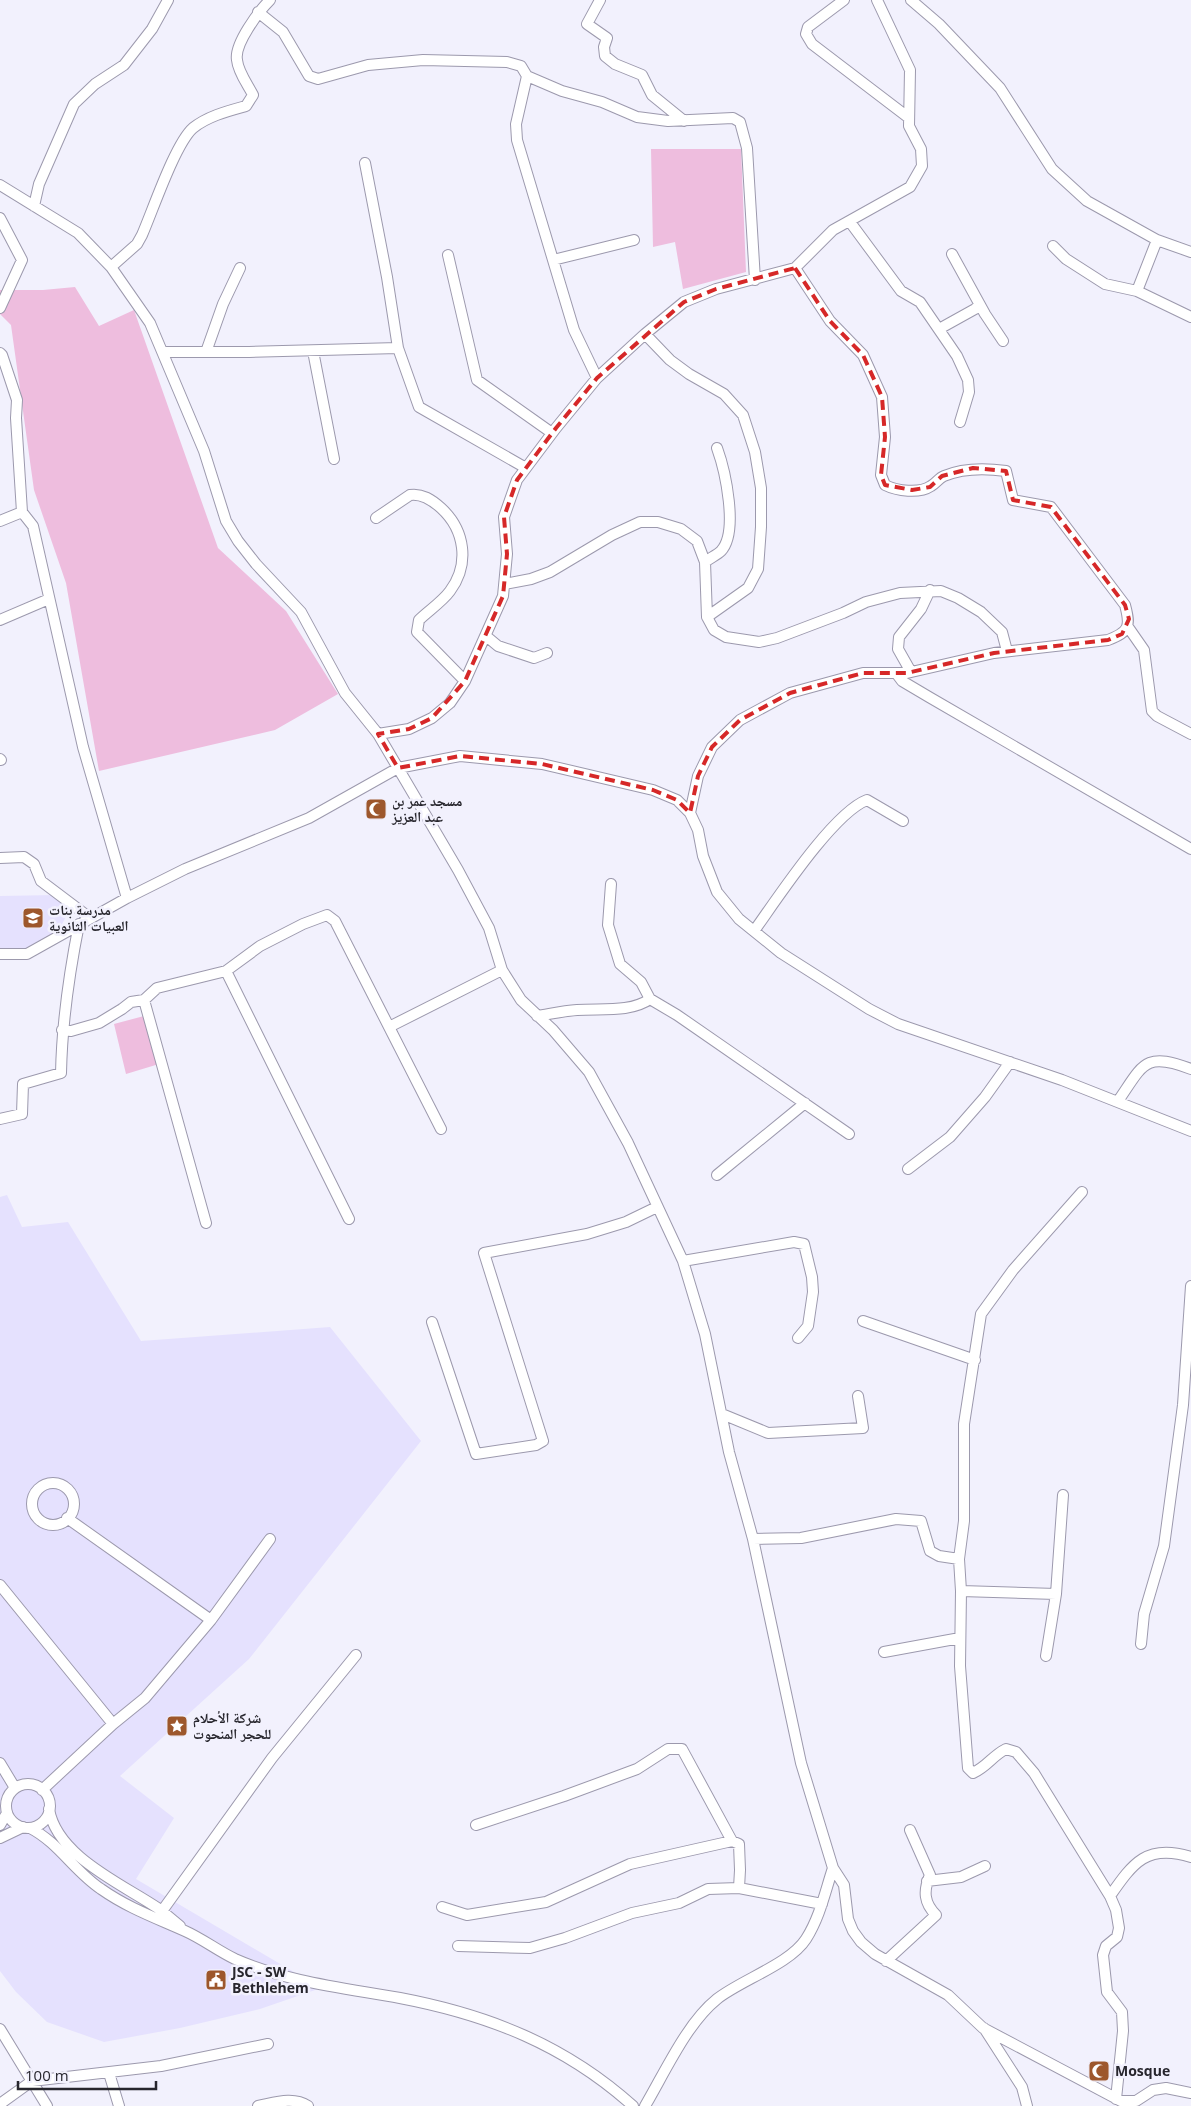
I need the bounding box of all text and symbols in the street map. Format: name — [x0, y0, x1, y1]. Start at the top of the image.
place label: مسجد عمر بن عبد العزيز — [391, 791, 462, 826]
mosque icon: مسجد عمر بن عبد العزيز — [364, 797, 388, 821]
place label: مدرسة بنات العبيات الثانوية — [49, 900, 128, 935]
school or university icon: مدرسة بنات العبيات الثانوية — [21, 906, 45, 930]
place label: شركة الأحلام للحجر المنحوت — [193, 1708, 271, 1743]
place icon: شركة الأحلام للحجر المنحوت — [165, 1714, 189, 1738]
place label: JSC - SW Bethlehem — [230, 1962, 309, 1997]
public building icon: JSC - SW Bethlehem — [204, 1968, 228, 1992]
scale bar — [18, 2058, 155, 2090]
mosque icon: Mosque — [1087, 2059, 1111, 2083]
place label: Mosque — [1115, 2061, 1170, 2080]
text: 100 m — [25, 2065, 69, 2085]

